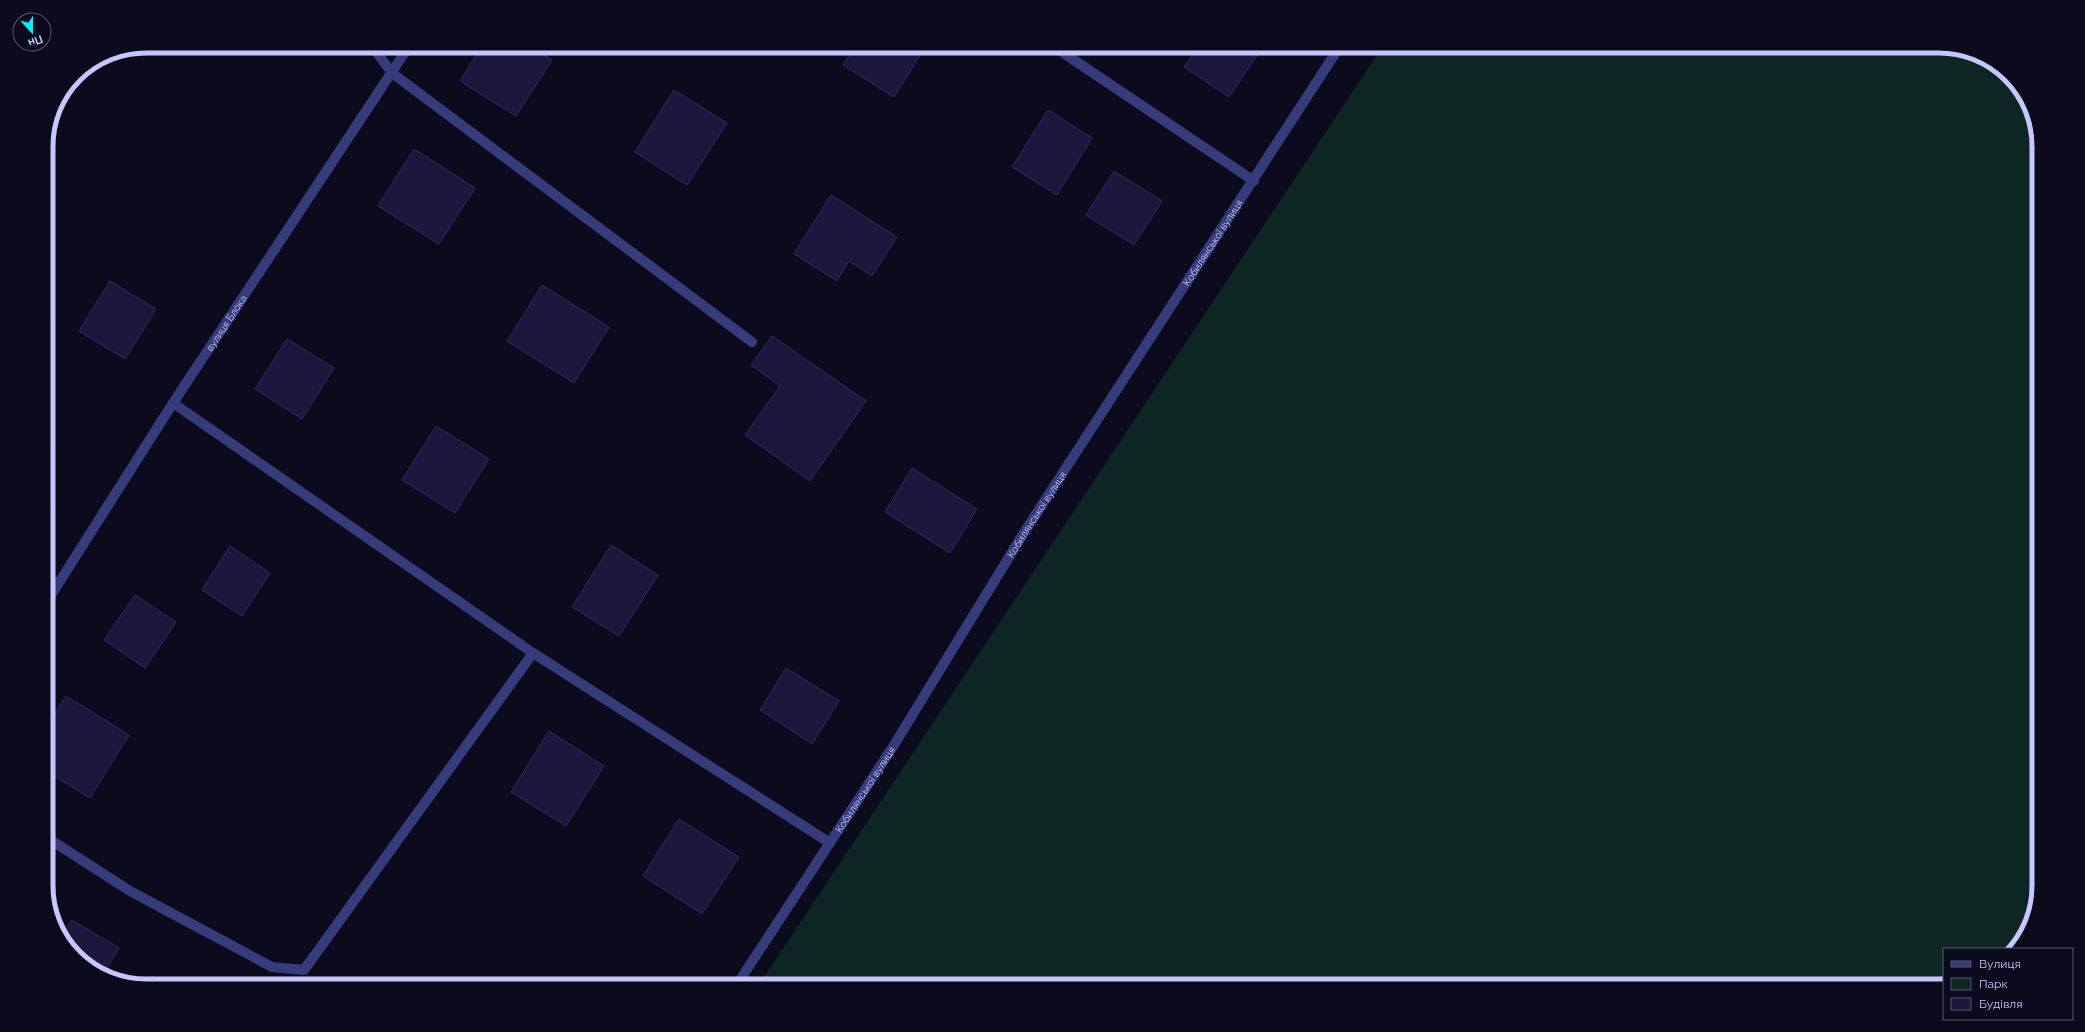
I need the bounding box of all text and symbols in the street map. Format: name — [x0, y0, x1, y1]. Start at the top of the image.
north arrow — [12, 12, 52, 52]
text: Пн — [26, 32, 45, 50]
street label: Кобилянської вулиця — [1180, 198, 1244, 288]
street label: вулиця Блока — [204, 293, 248, 353]
street label: Кобилянської вулиця — [1005, 469, 1068, 560]
street label: Кобилянської вулиця — [833, 745, 897, 834]
legend — [1943, 948, 2073, 1020]
text: Вулиця — [1979, 957, 2021, 971]
text: Парк — [1979, 977, 2008, 991]
text: Будівля — [1979, 997, 2022, 1011]

